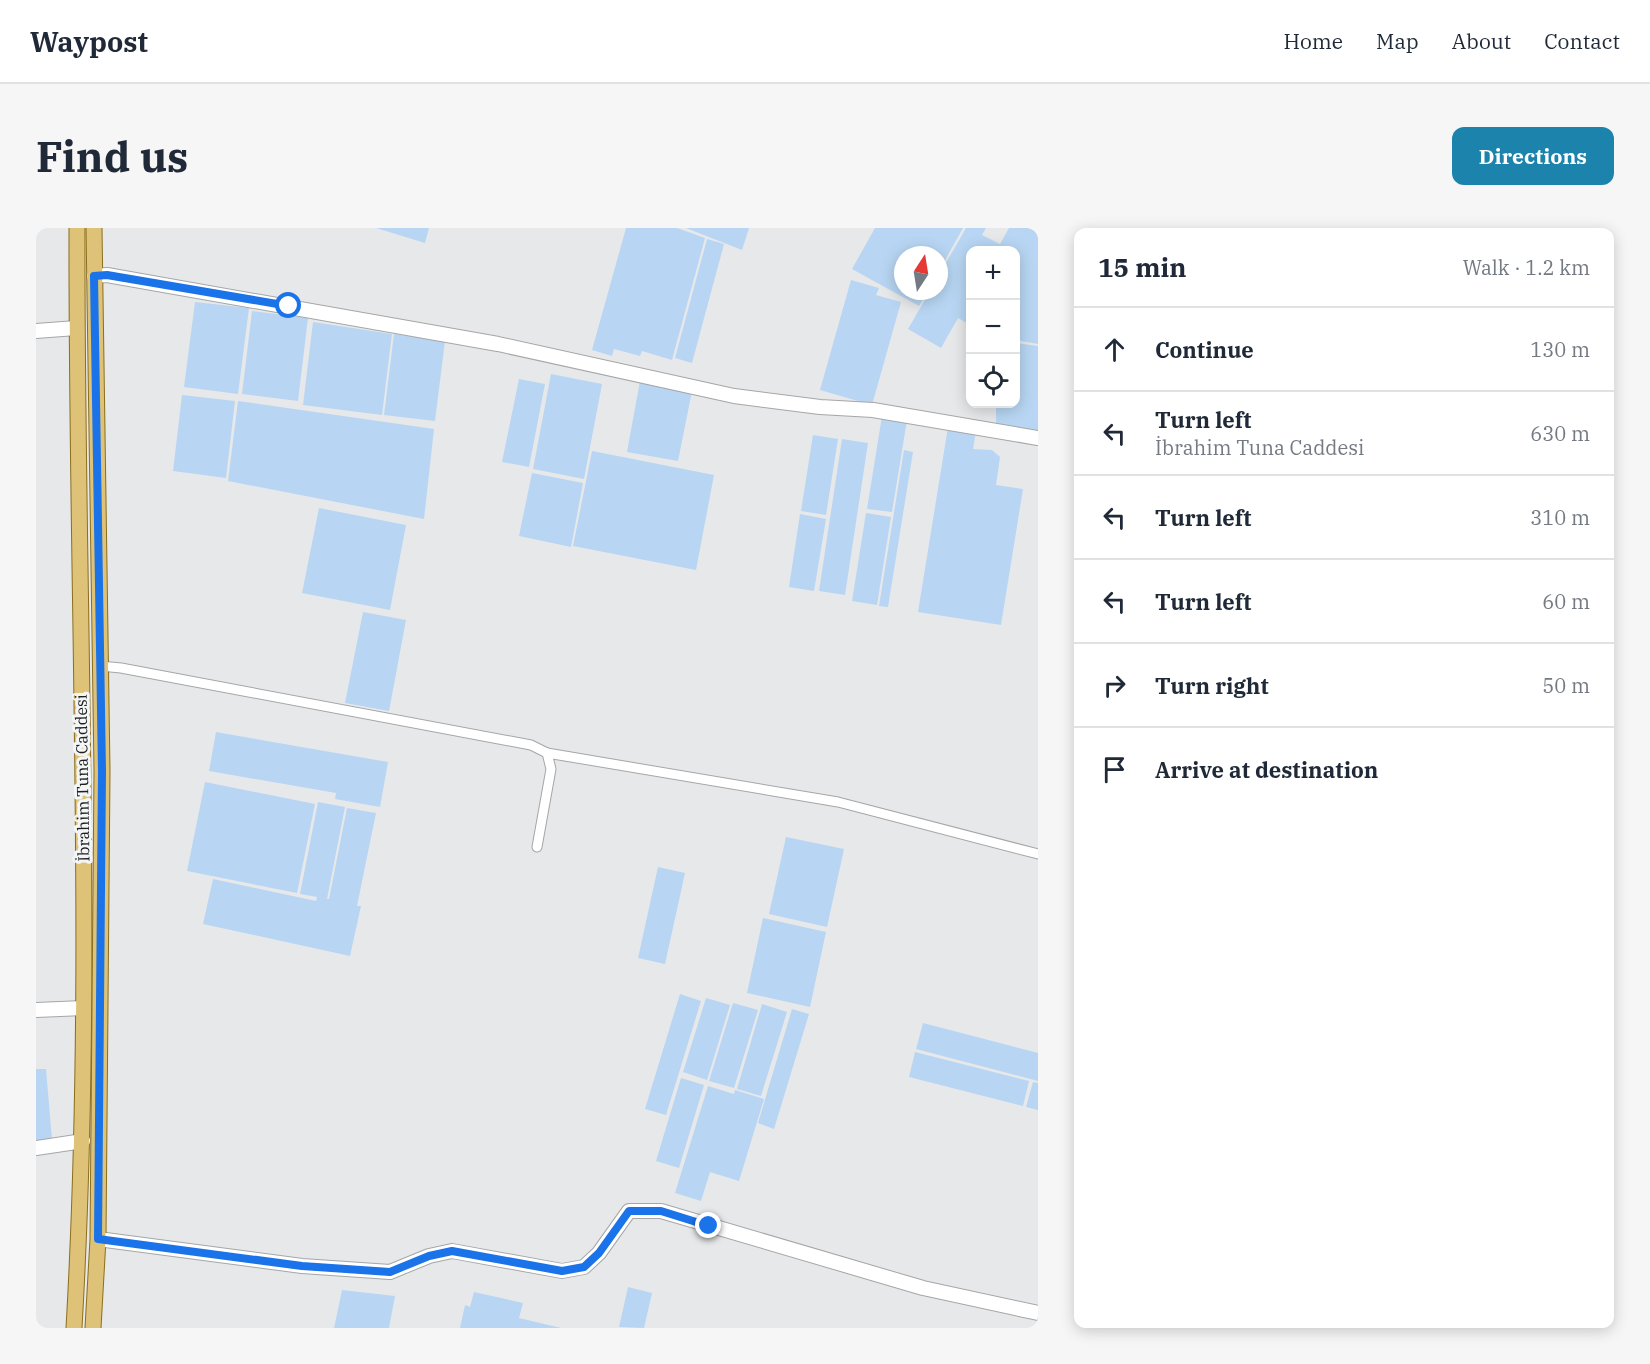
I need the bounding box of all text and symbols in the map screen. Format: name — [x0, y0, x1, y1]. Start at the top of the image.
text: Waypost — [30, 23, 148, 60]
text: Home — [1283, 27, 1343, 55]
text: Map — [1376, 27, 1419, 55]
text: About — [1452, 27, 1511, 55]
text: Contact — [1544, 27, 1620, 55]
button: Directions — [1452, 127, 1614, 185]
text: Find us — [36, 129, 188, 184]
north arrow — [894, 246, 948, 300]
map controls — [966, 246, 1020, 408]
button: + — [966, 246, 1020, 300]
text: 15 min — [1098, 250, 1186, 284]
text: Walk · 1.2 km — [1463, 254, 1590, 281]
route start — [275, 292, 301, 318]
button: − — [966, 300, 1020, 354]
icon: ahead — [1098, 333, 1131, 366]
text: Continue — [1155, 335, 1254, 364]
text: 130 m — [1530, 336, 1590, 363]
button: locate — [966, 354, 1020, 408]
text: Turn left — [1155, 405, 1251, 434]
icon: left — [1098, 417, 1131, 450]
text: 630 m — [1530, 420, 1590, 447]
text: İbrahim Tuna Caddesi — [1155, 434, 1364, 461]
icon: left — [1098, 501, 1131, 534]
text: Turn left — [1155, 503, 1251, 532]
text: 310 m — [1530, 504, 1590, 531]
icon: left — [1098, 585, 1131, 618]
text: Turn left — [1155, 587, 1251, 616]
text: 60 m — [1542, 588, 1590, 615]
icon: right — [1098, 669, 1131, 702]
text: Turn right — [1155, 671, 1269, 700]
text: 50 m — [1542, 672, 1590, 699]
street label: İbrahim Tuna Caddesi — [71, 694, 93, 862]
icon: arrive — [1098, 753, 1131, 786]
text: Arrive at destination — [1155, 755, 1378, 784]
route end — [695, 1212, 721, 1238]

